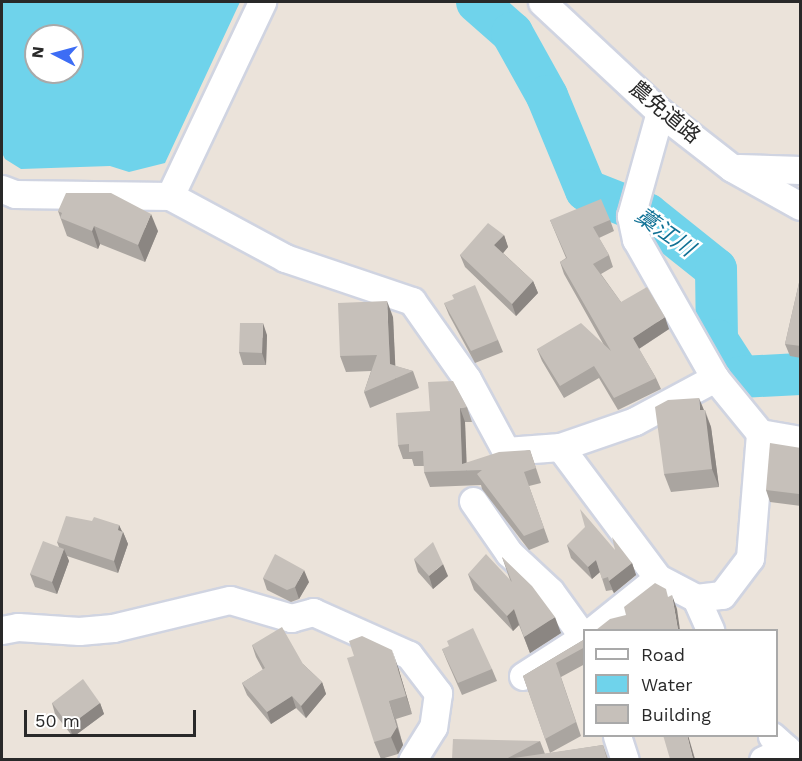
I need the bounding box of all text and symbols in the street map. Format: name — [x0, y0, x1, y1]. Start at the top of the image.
north arrow — [24, 24, 84, 84]
text: N — [28, 45, 48, 59]
street label: 農免道路 — [625, 75, 705, 149]
water label: 藁江川 — [630, 202, 700, 262]
legend — [583, 629, 778, 737]
text: Road — [641, 644, 685, 665]
text: Water — [641, 674, 693, 695]
scale bar — [27, 698, 200, 736]
text: Building — [641, 704, 711, 725]
text: 50 m — [35, 710, 80, 731]

